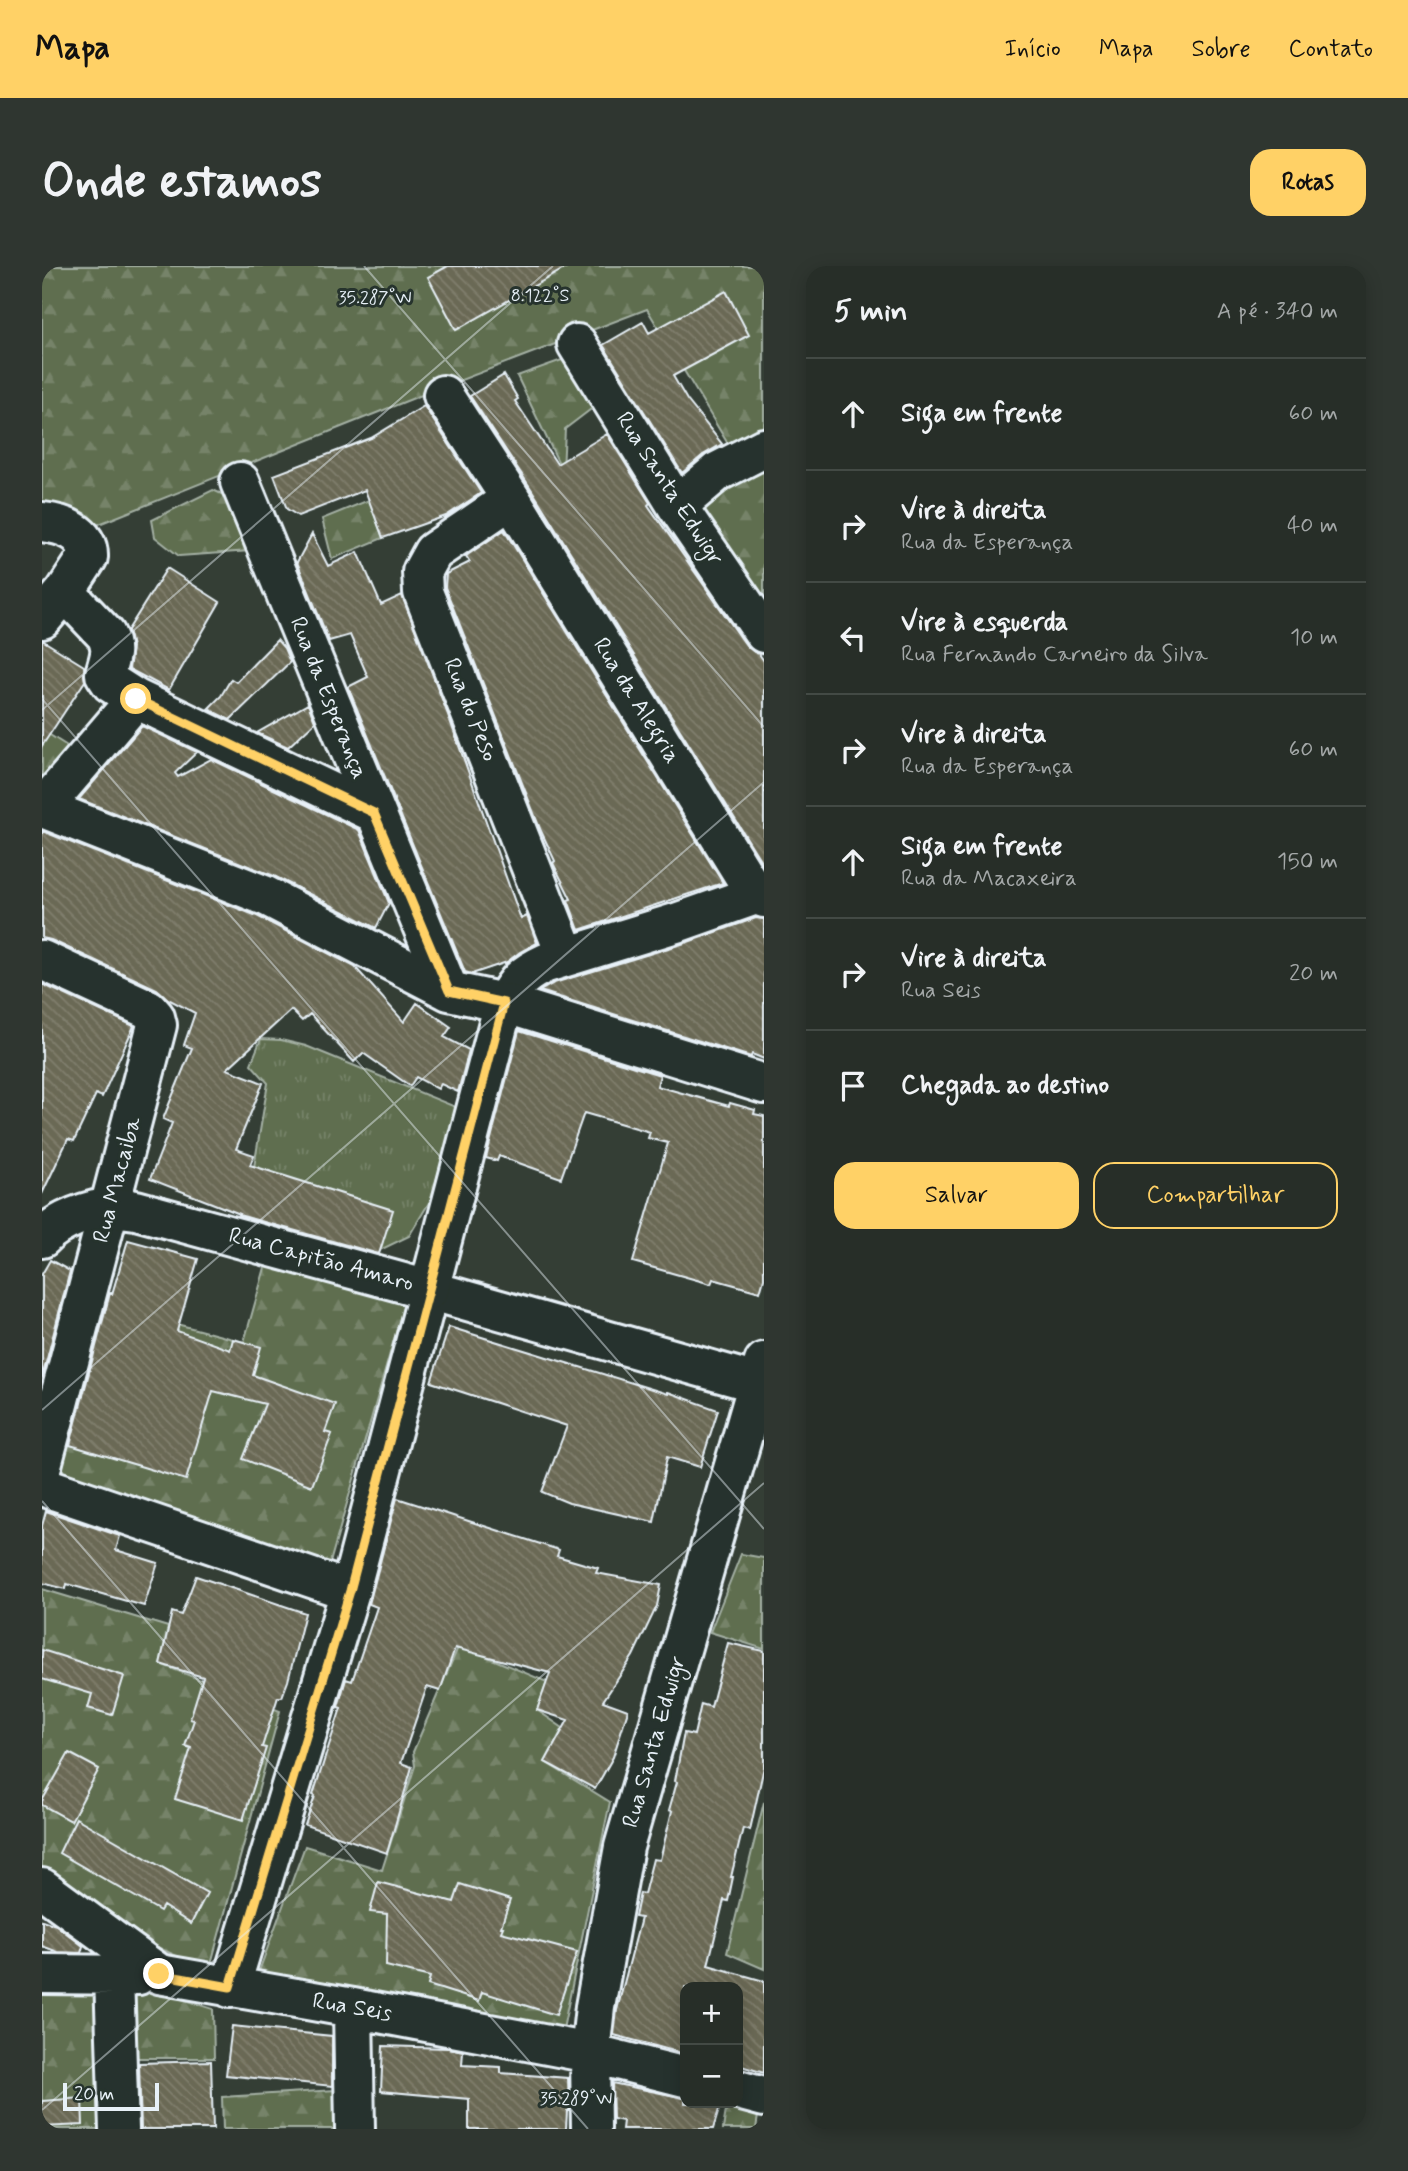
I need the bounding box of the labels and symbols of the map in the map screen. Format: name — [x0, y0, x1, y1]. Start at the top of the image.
text: 8.122°S — [511, 284, 569, 308]
text: 35.287°W — [338, 286, 412, 310]
street label: Rua Santa Edwigr — [606, 406, 730, 573]
street label: Rua da Esperança — [282, 613, 374, 783]
street label: Rua da Alegria — [584, 632, 687, 771]
street label: Rua do Peso — [436, 654, 504, 766]
route start — [120, 683, 151, 714]
street label: Rua Macaiba — [87, 1114, 149, 1246]
street label: Rua Capitão Amaro — [225, 1221, 417, 1299]
street label: Rua Santa Edwigr — [616, 1652, 696, 1832]
route end — [143, 1958, 174, 1989]
street label: Rua Seis — [310, 1986, 394, 2030]
scale bar — [63, 2080, 159, 2112]
text: 35.289°W — [540, 2087, 612, 2111]

